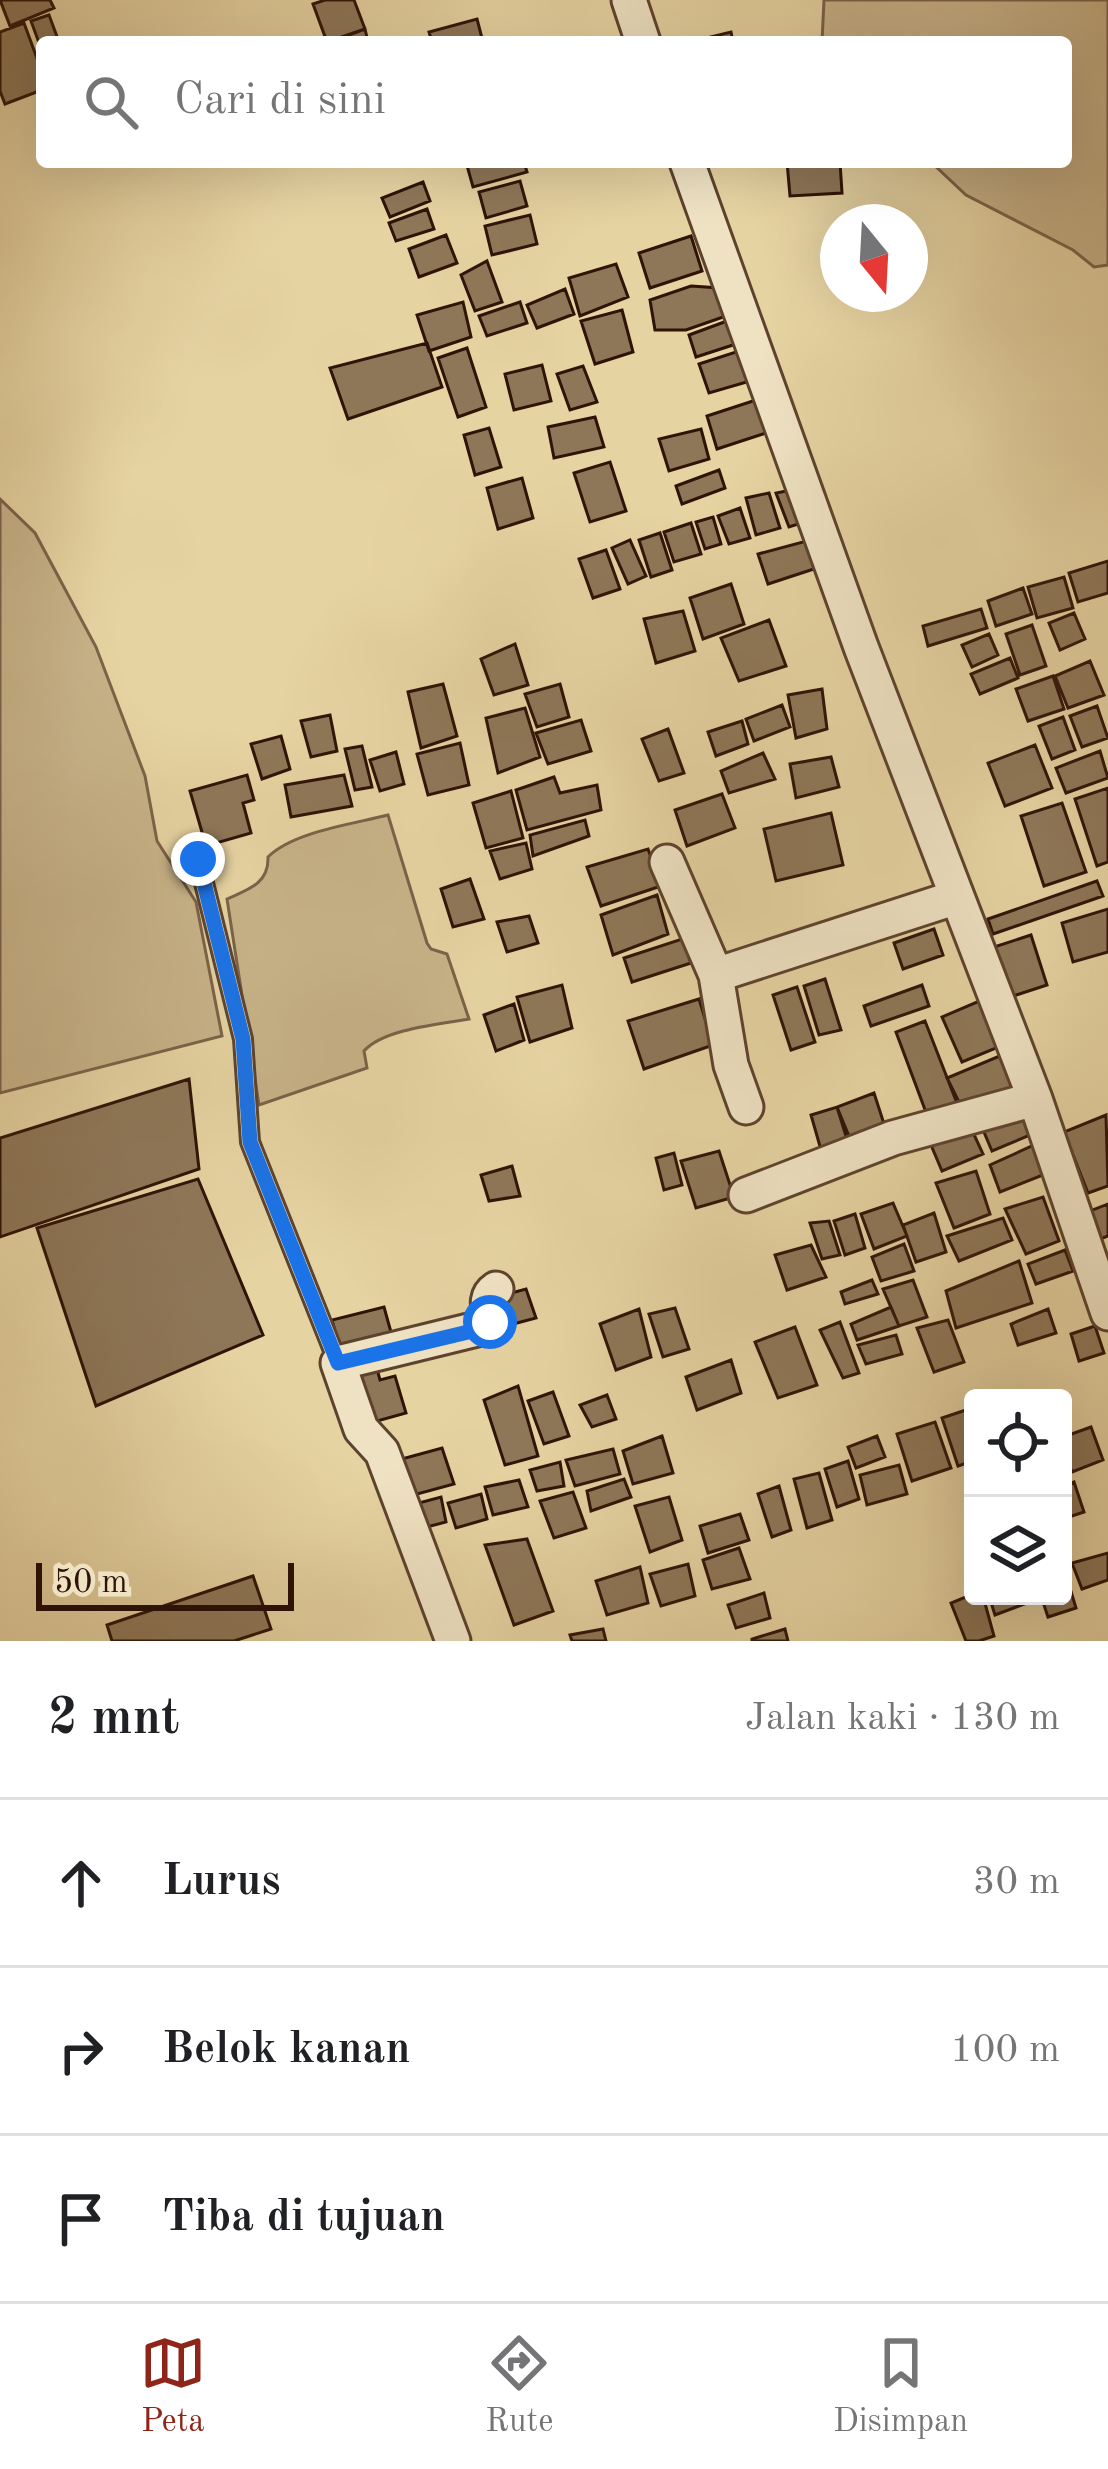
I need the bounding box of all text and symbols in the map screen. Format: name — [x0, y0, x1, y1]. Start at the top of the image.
search box — [36, 36, 1072, 168]
icon: search — [78, 69, 144, 135]
text: Cari di sini — [174, 79, 386, 124]
north arrow — [820, 204, 928, 312]
route end — [171, 832, 225, 886]
route start — [463, 1295, 517, 1349]
map controls — [964, 1389, 1072, 1605]
button: locate — [964, 1389, 1072, 1497]
button: layers — [964, 1497, 1072, 1605]
scale bar — [36, 1557, 294, 1610]
text: 50 m — [54, 1567, 128, 1600]
text: 2 mnt — [48, 1694, 180, 1745]
text: Jalan kaki · 130 m — [745, 1699, 1060, 1738]
icon: ahead — [48, 1850, 114, 1916]
text: Lurus — [162, 1860, 281, 1905]
text: 30 m — [973, 1863, 1060, 1902]
icon: right — [48, 2018, 114, 2084]
text: Belok kanan — [162, 2028, 411, 2073]
text: 100 m — [950, 2031, 1060, 2070]
icon: arrive — [48, 2186, 114, 2252]
text: Tiba di tujuan — [162, 2196, 445, 2241]
tab: Peta — [140, 2330, 206, 2443]
tab: Rute — [485, 2330, 553, 2443]
tab: Disimpan — [833, 2330, 968, 2443]

